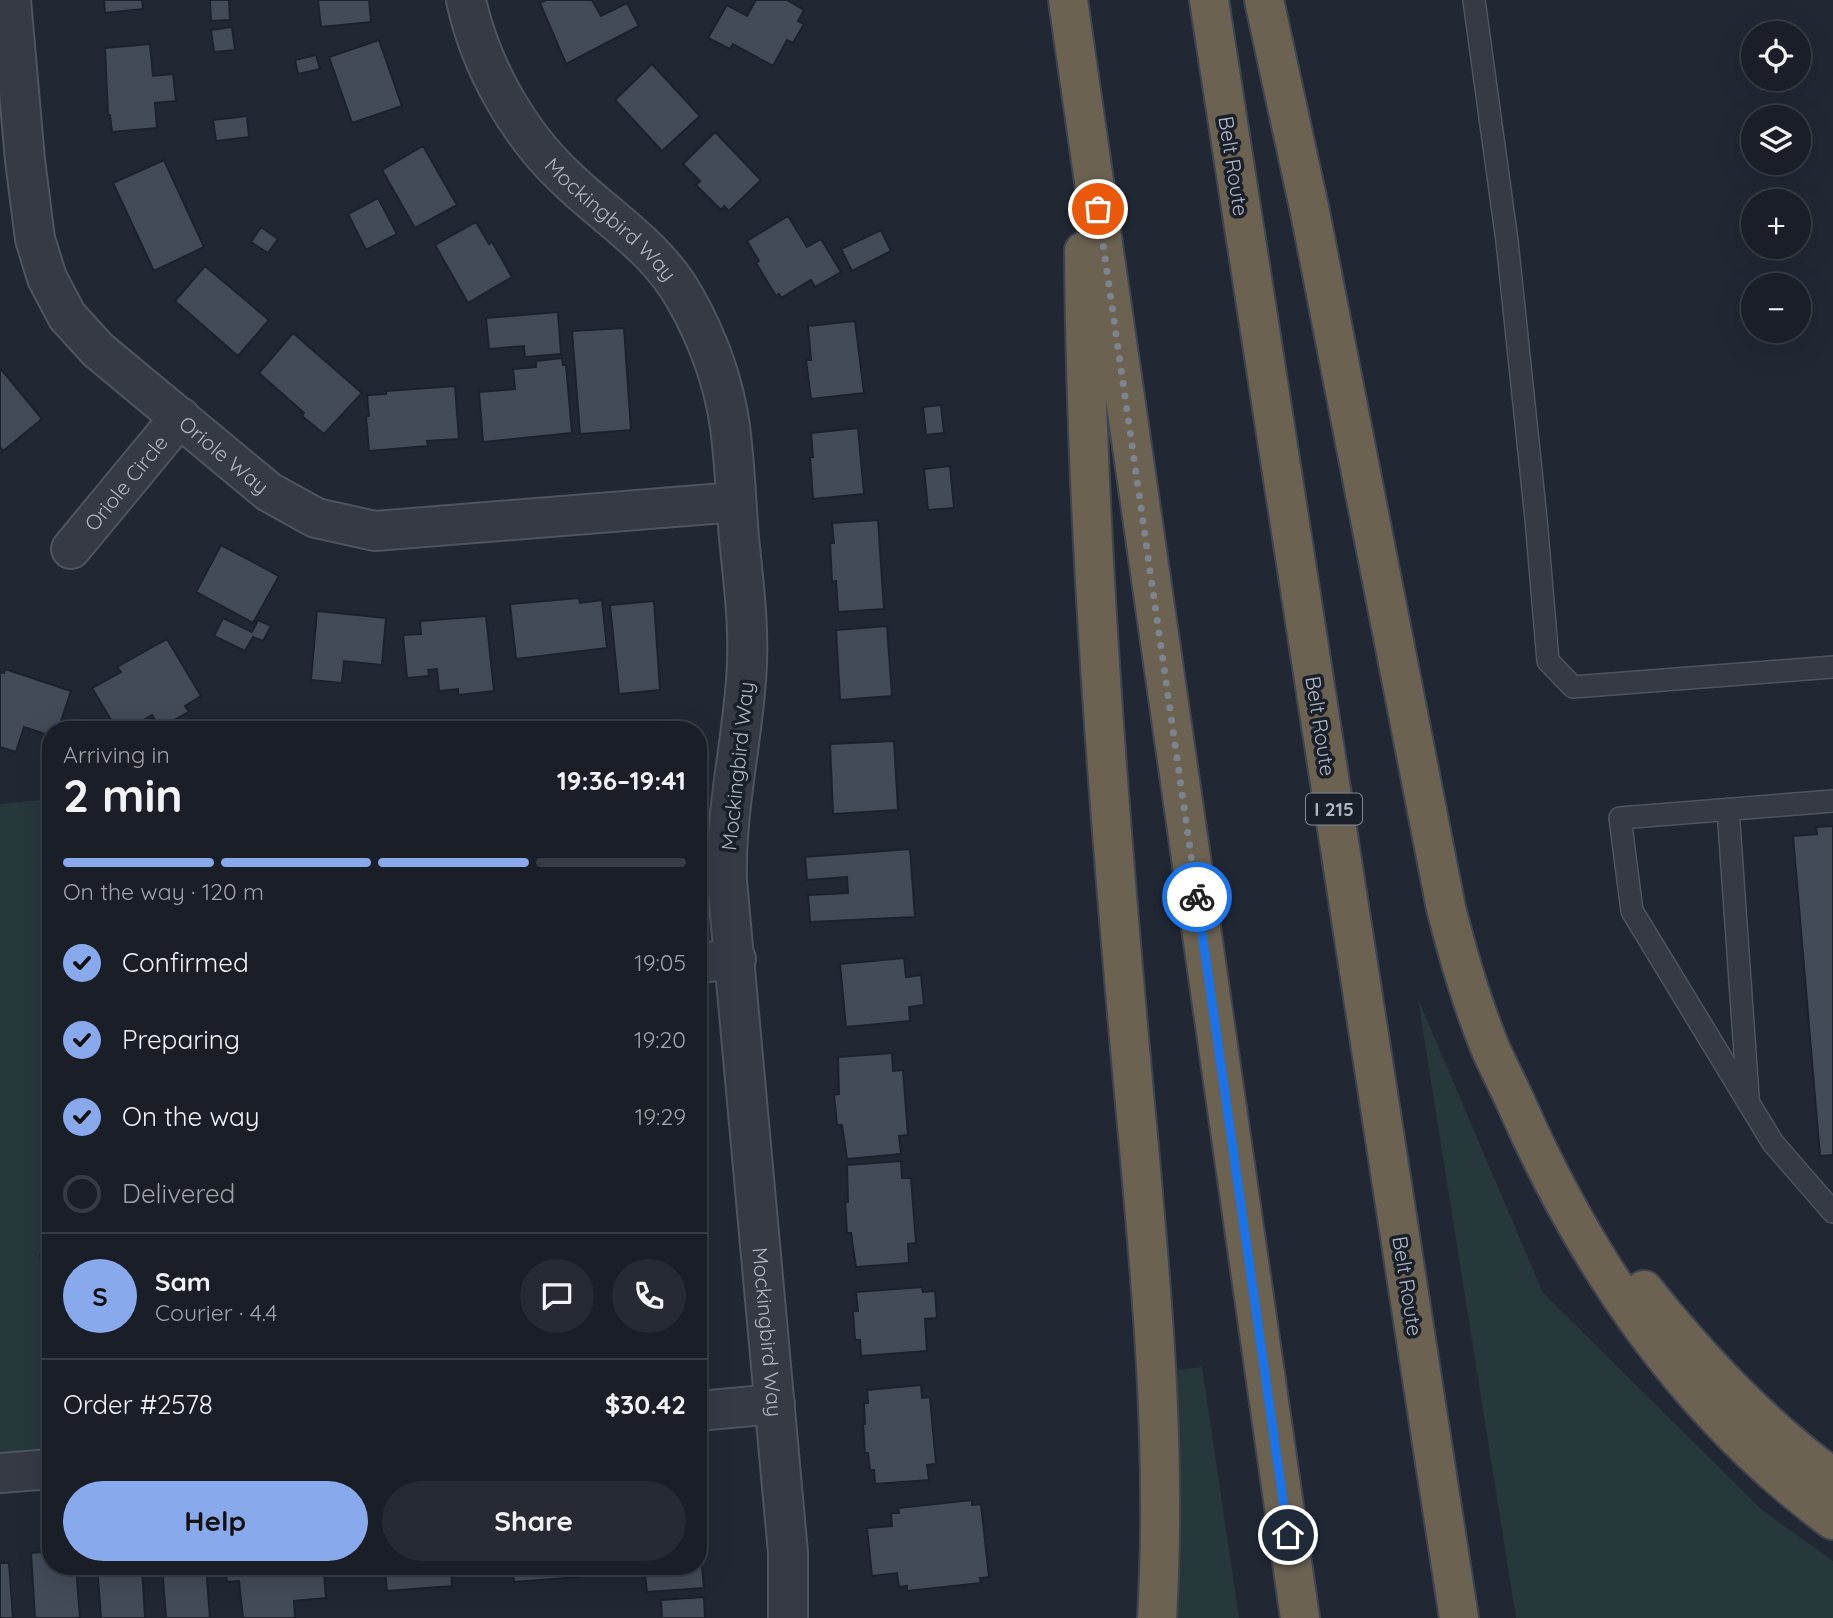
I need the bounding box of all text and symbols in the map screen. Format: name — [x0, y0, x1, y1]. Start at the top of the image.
map controls — [1741, 21, 1811, 343]
button: locate — [1741, 21, 1811, 91]
button: layers — [1741, 105, 1811, 175]
street label: Belt Route — [1213, 114, 1255, 218]
street label: Mockingbird Way — [540, 152, 682, 286]
pin — [1068, 179, 1128, 239]
button: + — [1741, 189, 1811, 259]
icon: bag — [1079, 190, 1117, 228]
button: − — [1741, 273, 1811, 343]
street label: Oriole Way — [174, 410, 274, 499]
street label: Oriole Circle — [79, 429, 173, 536]
street label: Belt Route — [1300, 674, 1342, 778]
street label: Mockingbird Way — [715, 680, 759, 852]
text: Arriving in — [63, 740, 170, 769]
text: 19:36–19:41 — [557, 764, 686, 797]
text: 2 min — [63, 766, 183, 824]
road number: I 215 — [1306, 794, 1362, 824]
courier — [1162, 862, 1232, 932]
text: On the way · 120 m — [63, 877, 264, 906]
icon: bike — [1178, 878, 1216, 916]
icon: check — [63, 944, 101, 982]
text: Confirmed — [122, 946, 249, 979]
text: 19:05 — [634, 948, 686, 977]
icon: check — [63, 1021, 101, 1059]
text: Preparing — [122, 1023, 240, 1056]
text: 19:20 — [634, 1025, 686, 1054]
icon: check — [63, 1098, 101, 1136]
text: On the way — [122, 1100, 260, 1133]
text: 19:29 — [635, 1102, 686, 1131]
text: Delivered — [122, 1177, 235, 1210]
street label: Belt Route — [1387, 1234, 1429, 1338]
street label: Mockingbird Way — [747, 1246, 789, 1418]
button: chat — [520, 1259, 594, 1333]
button: phone — [612, 1259, 686, 1333]
text: Sam — [155, 1265, 211, 1298]
text: S — [92, 1280, 108, 1313]
text: Courier · 4.4 — [155, 1298, 277, 1327]
text: Order #2578 — [63, 1388, 213, 1421]
text: $30.42 — [605, 1388, 686, 1421]
button: Help — [63, 1481, 368, 1561]
button: Share — [382, 1481, 686, 1561]
pin — [1258, 1505, 1318, 1565]
icon: home — [1269, 1516, 1307, 1554]

